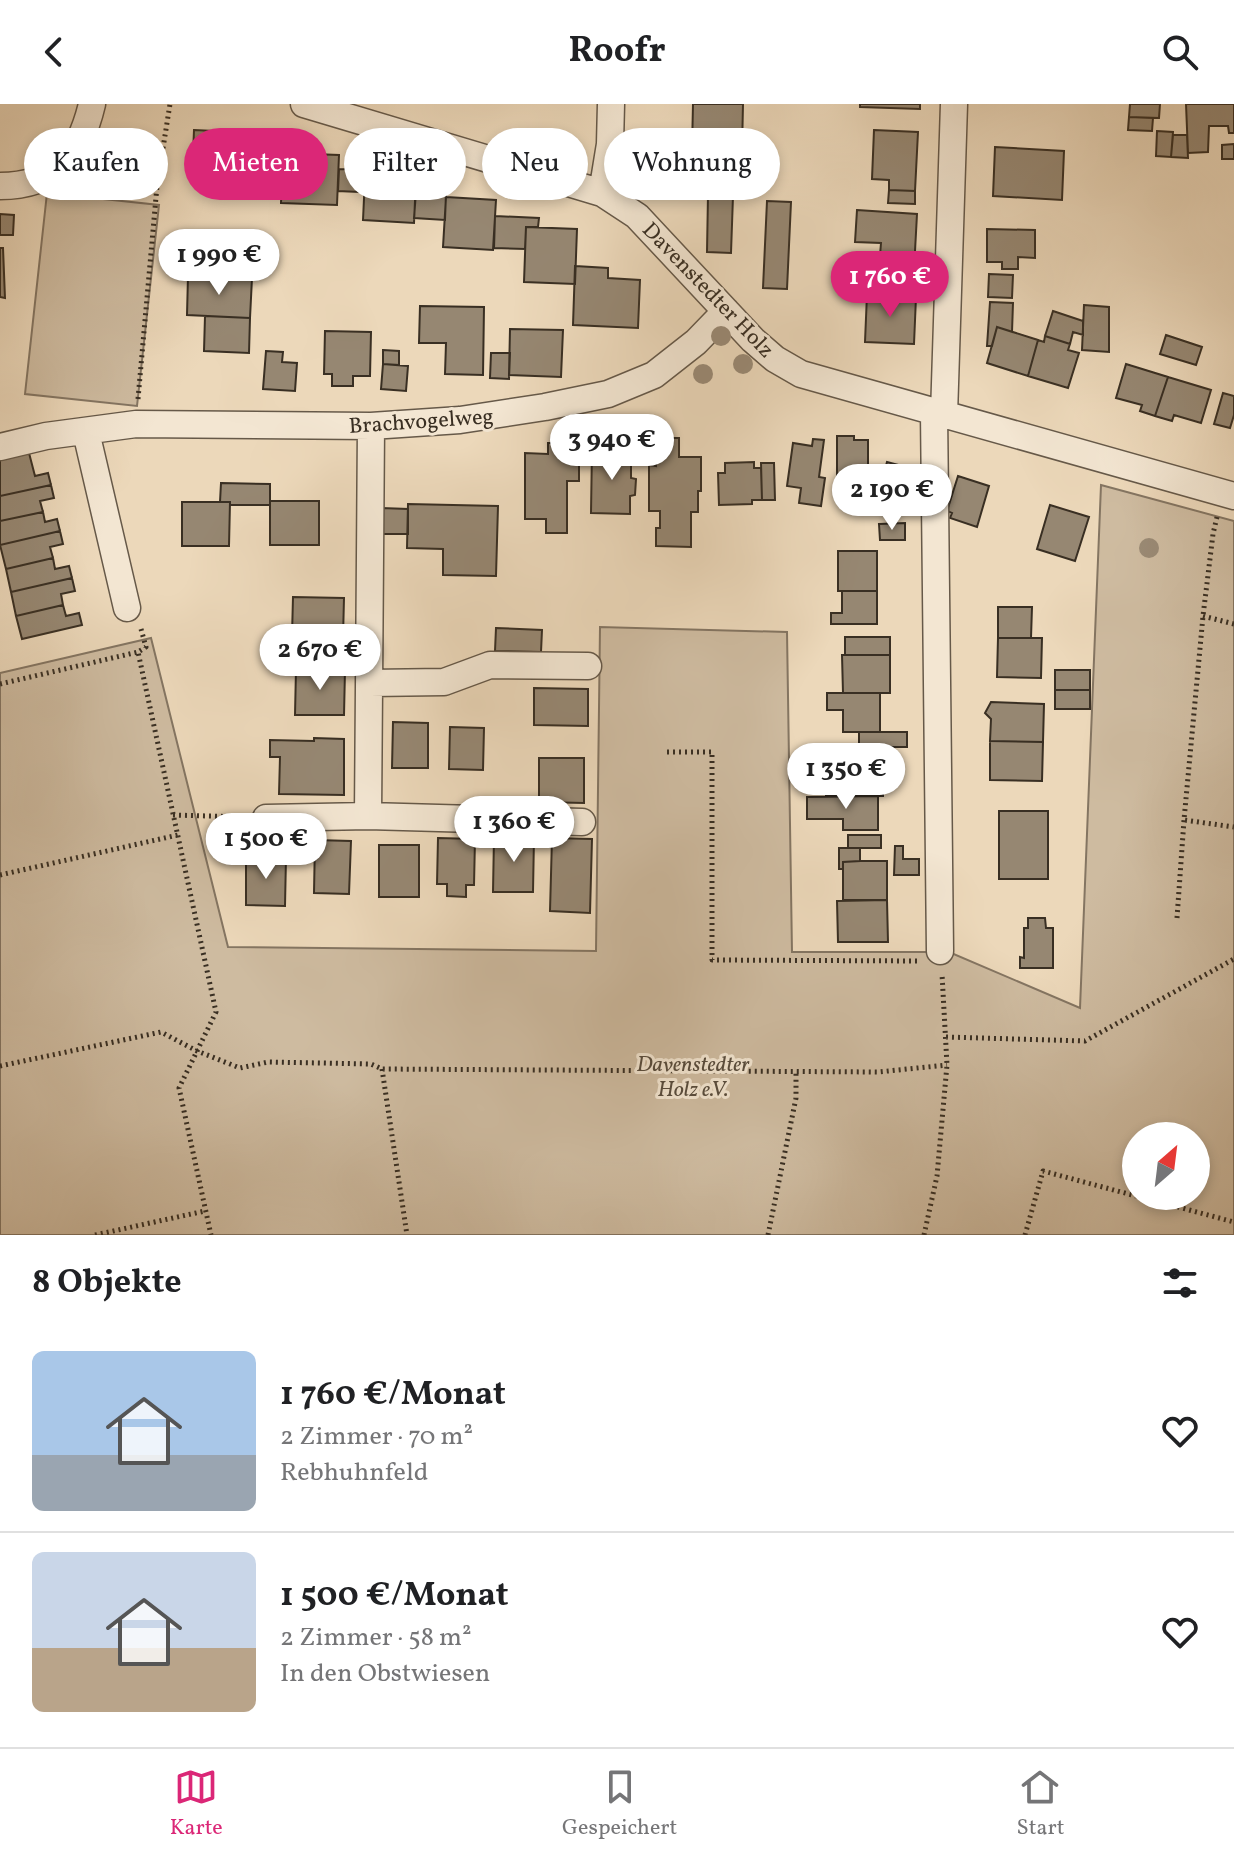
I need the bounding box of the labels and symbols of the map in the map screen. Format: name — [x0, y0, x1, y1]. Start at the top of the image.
street label: Davenstedter Holz — [634, 216, 780, 366]
pin: 1 990 € — [145, 229, 293, 297]
pin: 1 760 € — [816, 251, 964, 319]
street label: Brachvogelweg — [348, 402, 495, 443]
pin: 3 940 € — [538, 414, 686, 482]
pin: 2 190 € — [818, 464, 966, 532]
pin: 2 670 € — [246, 624, 394, 692]
pin: 1 350 € — [772, 743, 920, 811]
pin: 1 360 € — [440, 796, 588, 864]
pin: 1 500 € — [192, 813, 340, 881]
park label: Davenstedter Holz e.V. — [636, 1050, 750, 1106]
north arrow — [1122, 1122, 1210, 1210]

